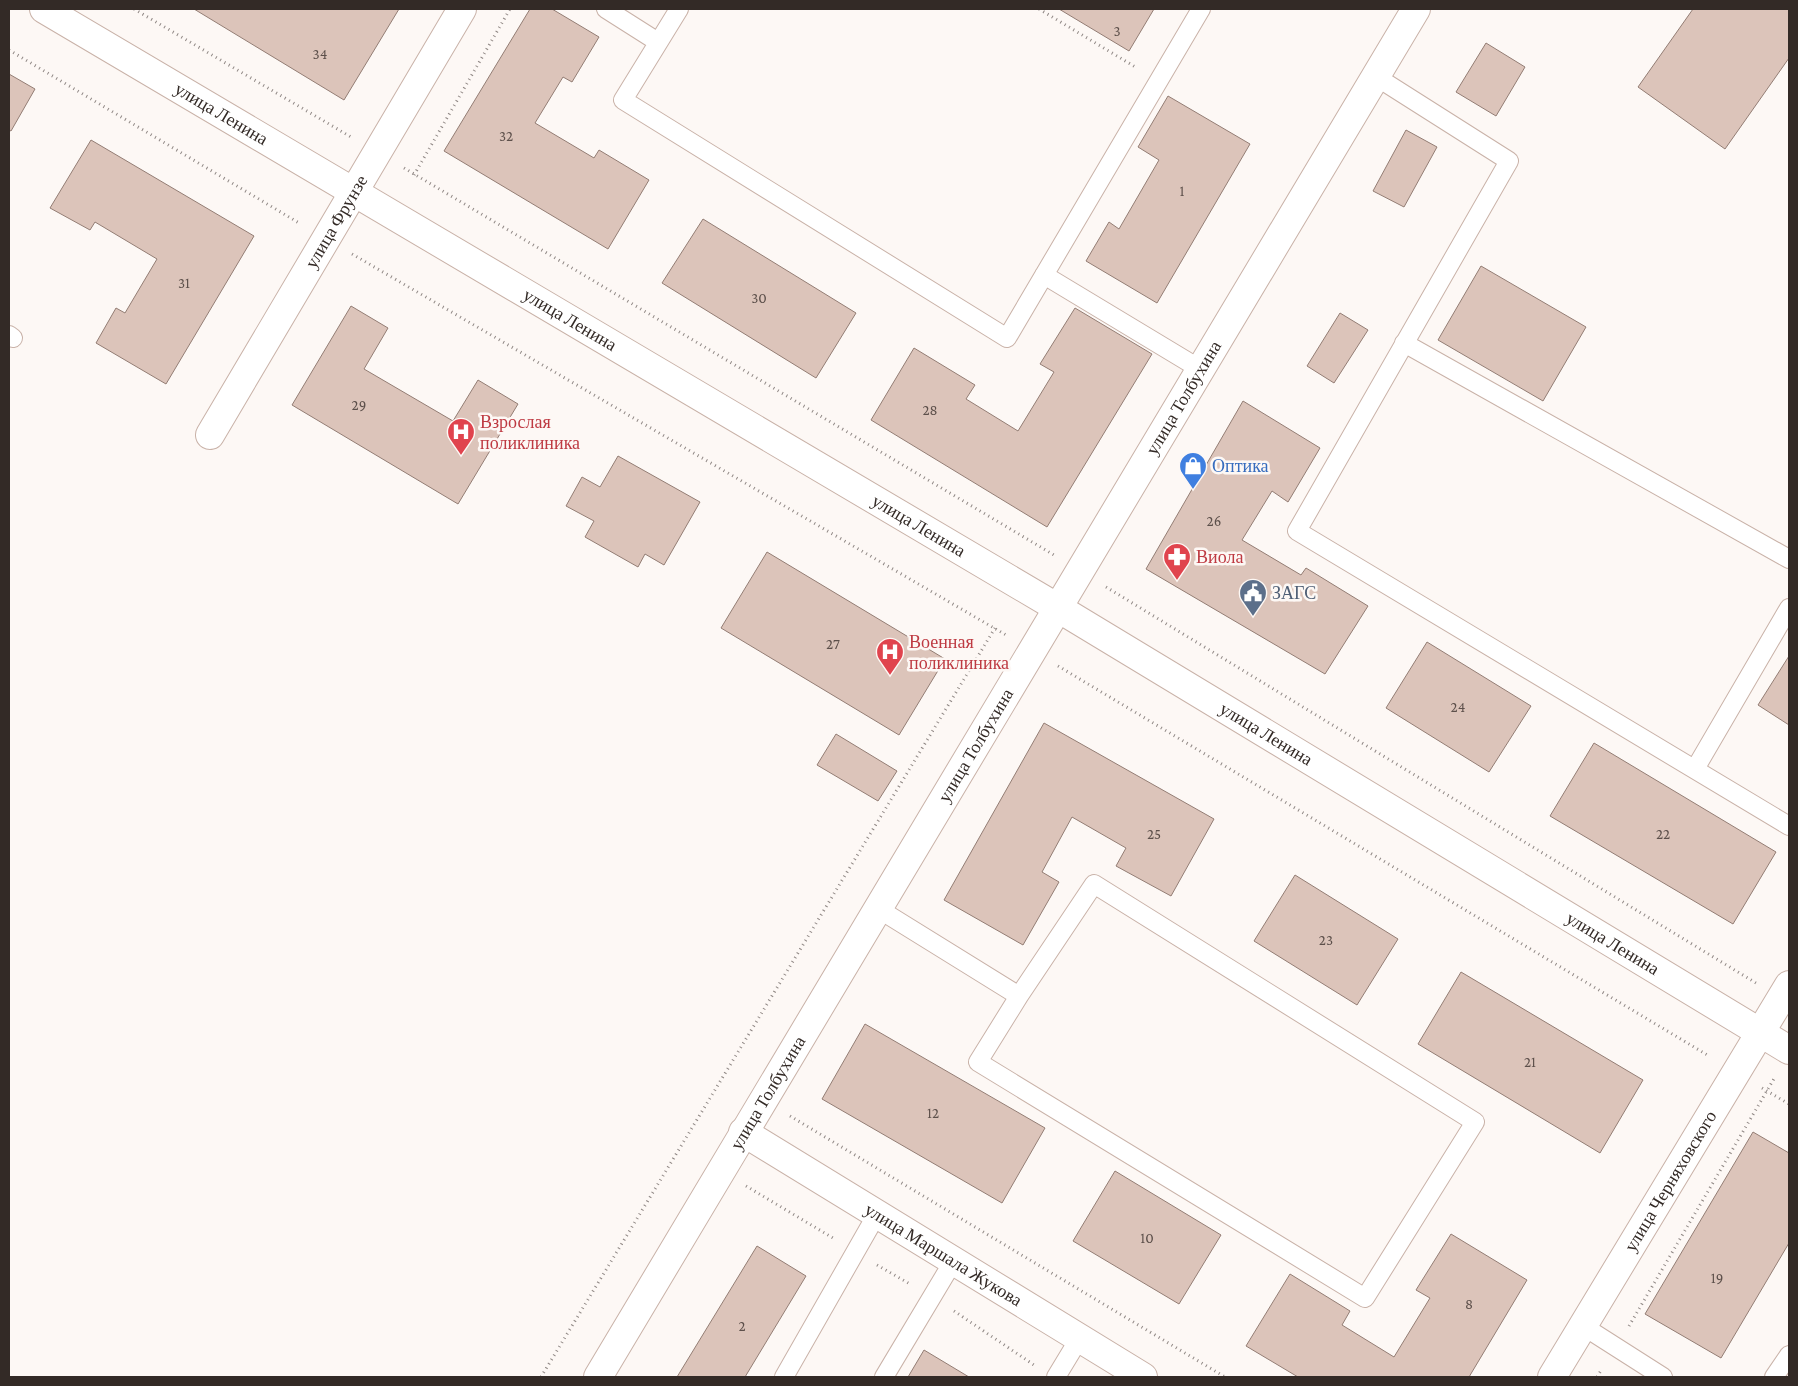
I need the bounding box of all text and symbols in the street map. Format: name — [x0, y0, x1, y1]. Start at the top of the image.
house number: 3 — [1113, 23, 1121, 39]
house number: 34 — [313, 46, 327, 62]
street label: улица Ленина — [171, 78, 272, 149]
house number: 32 — [499, 128, 513, 144]
street label: улица Фрунзе — [301, 171, 372, 272]
house number: 1 — [1180, 183, 1185, 199]
house number: 31 — [178, 275, 190, 291]
street label: улица Ленина — [520, 284, 620, 355]
house number: 30 — [751, 290, 767, 306]
street label: улица Толбухина — [1142, 337, 1225, 458]
house number: 29 — [352, 397, 366, 413]
house number: 28 — [922, 402, 938, 418]
place label: Взрослая поликлиника — [480, 412, 580, 453]
hospital icon: Взрослая поликлиника — [446, 417, 476, 456]
shop icon: Оптика — [1178, 451, 1208, 490]
place label: Оптика — [1212, 456, 1269, 476]
street label: улица Ленина — [869, 490, 969, 561]
house number: 26 — [1207, 513, 1221, 529]
pharmacy icon: Виола — [1162, 542, 1192, 581]
place label: Виола — [1196, 547, 1243, 567]
public building icon: ЗАГС — [1238, 578, 1268, 617]
place label: ЗАГС — [1272, 583, 1316, 603]
place label: Военная поликлиника — [909, 632, 1009, 673]
house number: 27 — [826, 636, 840, 652]
hospital icon: Военная поликлиника — [875, 637, 905, 676]
street label: улица Толбухина — [934, 685, 1017, 806]
street label: улица Ленина — [1216, 698, 1316, 770]
house number: 24 — [1451, 699, 1465, 715]
house number: 25 — [1147, 826, 1161, 842]
house number: 22 — [1656, 826, 1670, 842]
street label: улица Ленина — [1563, 908, 1663, 979]
house number: 23 — [1319, 932, 1333, 948]
street label: улица Толбухина — [726, 1032, 810, 1153]
house number: 21 — [1524, 1054, 1536, 1070]
house number: 12 — [927, 1105, 939, 1121]
street label: улица Черняховского — [1620, 1107, 1721, 1255]
street label: улица Маршала Жукова — [861, 1199, 1026, 1310]
house number: 10 — [1140, 1230, 1154, 1246]
house number: 19 — [1711, 1270, 1723, 1286]
house number: 8 — [1465, 1296, 1473, 1312]
house number: 2 — [738, 1318, 746, 1334]

